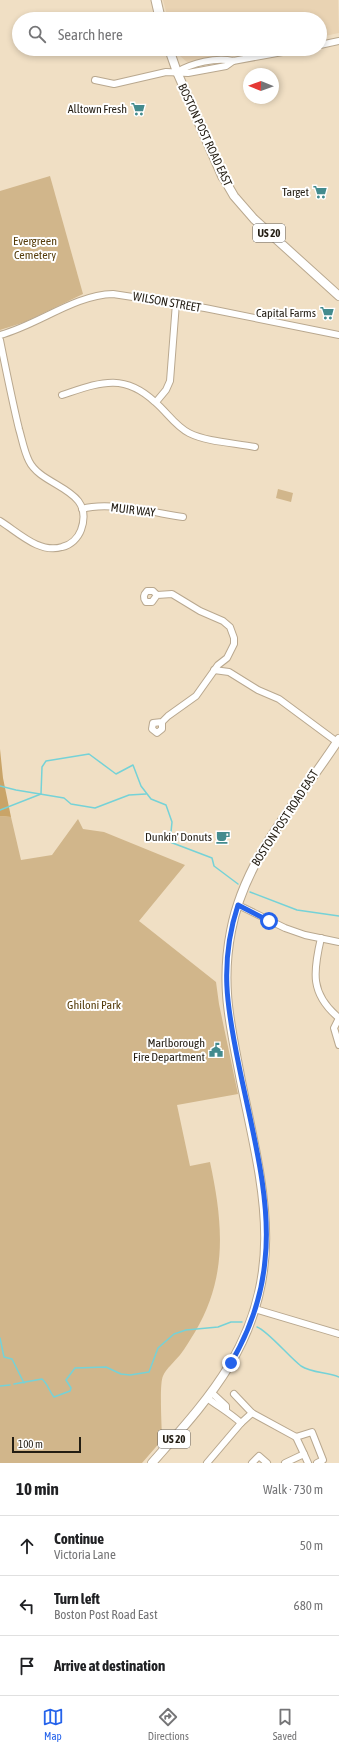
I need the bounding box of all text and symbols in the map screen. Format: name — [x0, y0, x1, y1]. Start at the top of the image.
search box — [12, 12, 327, 56]
icon: search — [26, 23, 48, 45]
text: Search here — [58, 26, 123, 43]
north arrow — [243, 68, 279, 104]
street label: BOSTON POST ROAD EAST — [175, 81, 235, 189]
supermarket icon: Alltown Fresh — [130, 101, 146, 117]
place label: Alltown Fresh — [68, 102, 127, 116]
supermarket icon: Target — [312, 184, 328, 200]
place label: Target — [282, 185, 310, 199]
road number: US 20 — [253, 224, 285, 242]
park label: Evergreen Cemetery — [13, 234, 57, 262]
street label: WILSON STREET — [132, 289, 203, 315]
supermarket icon: Capital Farms — [319, 305, 335, 321]
place label: Capital Farms — [256, 306, 316, 320]
street label: MUIR WAY — [110, 500, 157, 520]
street label: BOSTON POST ROAD EAST — [249, 767, 322, 869]
cafe icon: Dunkin' Donuts — [215, 829, 231, 845]
place label: Dunkin' Donuts — [145, 830, 212, 844]
route start — [260, 912, 278, 930]
park label: Ghiloni Park — [67, 998, 122, 1012]
place label: Marlborough Fire Department — [133, 1036, 206, 1064]
public building icon: Marlborough Fire Department — [208, 1042, 224, 1058]
route end — [222, 1354, 240, 1372]
road number: US 20 — [158, 1430, 190, 1448]
scale bar — [12, 1435, 81, 1454]
text: 100 m — [18, 1438, 43, 1450]
text: 10 min — [16, 1479, 59, 1499]
text: Walk · 730 m — [263, 1482, 323, 1497]
text: Continue — [54, 1530, 104, 1547]
icon: ahead — [16, 1535, 38, 1557]
text: 50 m — [300, 1538, 323, 1553]
text: Victoria Lane — [54, 1547, 116, 1562]
text: Turn left — [54, 1590, 100, 1607]
icon: left — [16, 1595, 38, 1617]
text: 680 m — [294, 1598, 323, 1613]
text: Boston Post Road East — [54, 1607, 158, 1622]
icon: arrive — [16, 1655, 38, 1677]
text: Arrive at destination — [54, 1657, 165, 1674]
tab: Map — [42, 1706, 64, 1742]
tab: Directions — [148, 1706, 189, 1742]
tab: Saved — [273, 1706, 297, 1742]

